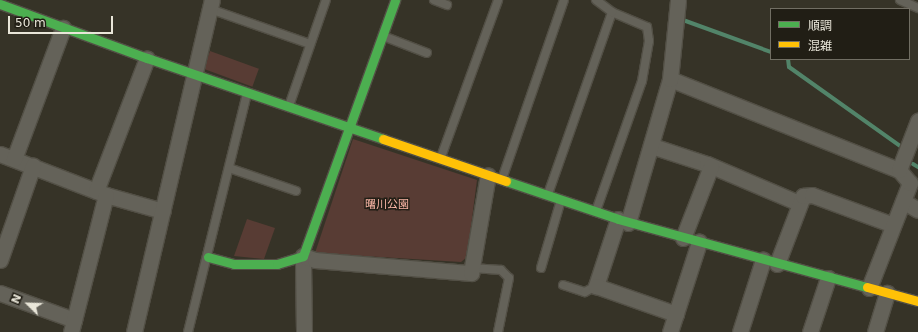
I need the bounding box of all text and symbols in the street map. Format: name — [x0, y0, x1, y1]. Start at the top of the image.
scale bar — [10, 8, 115, 34]
legend — [770, 8, 910, 60]
text: 50 m — [15, 16, 46, 30]
text: 順調 — [808, 19, 832, 33]
text: 混雑 — [808, 39, 832, 53]
park label: 曙川公園 — [365, 198, 409, 212]
north arrow — [8, 284, 48, 324]
text: N — [9, 292, 24, 306]

